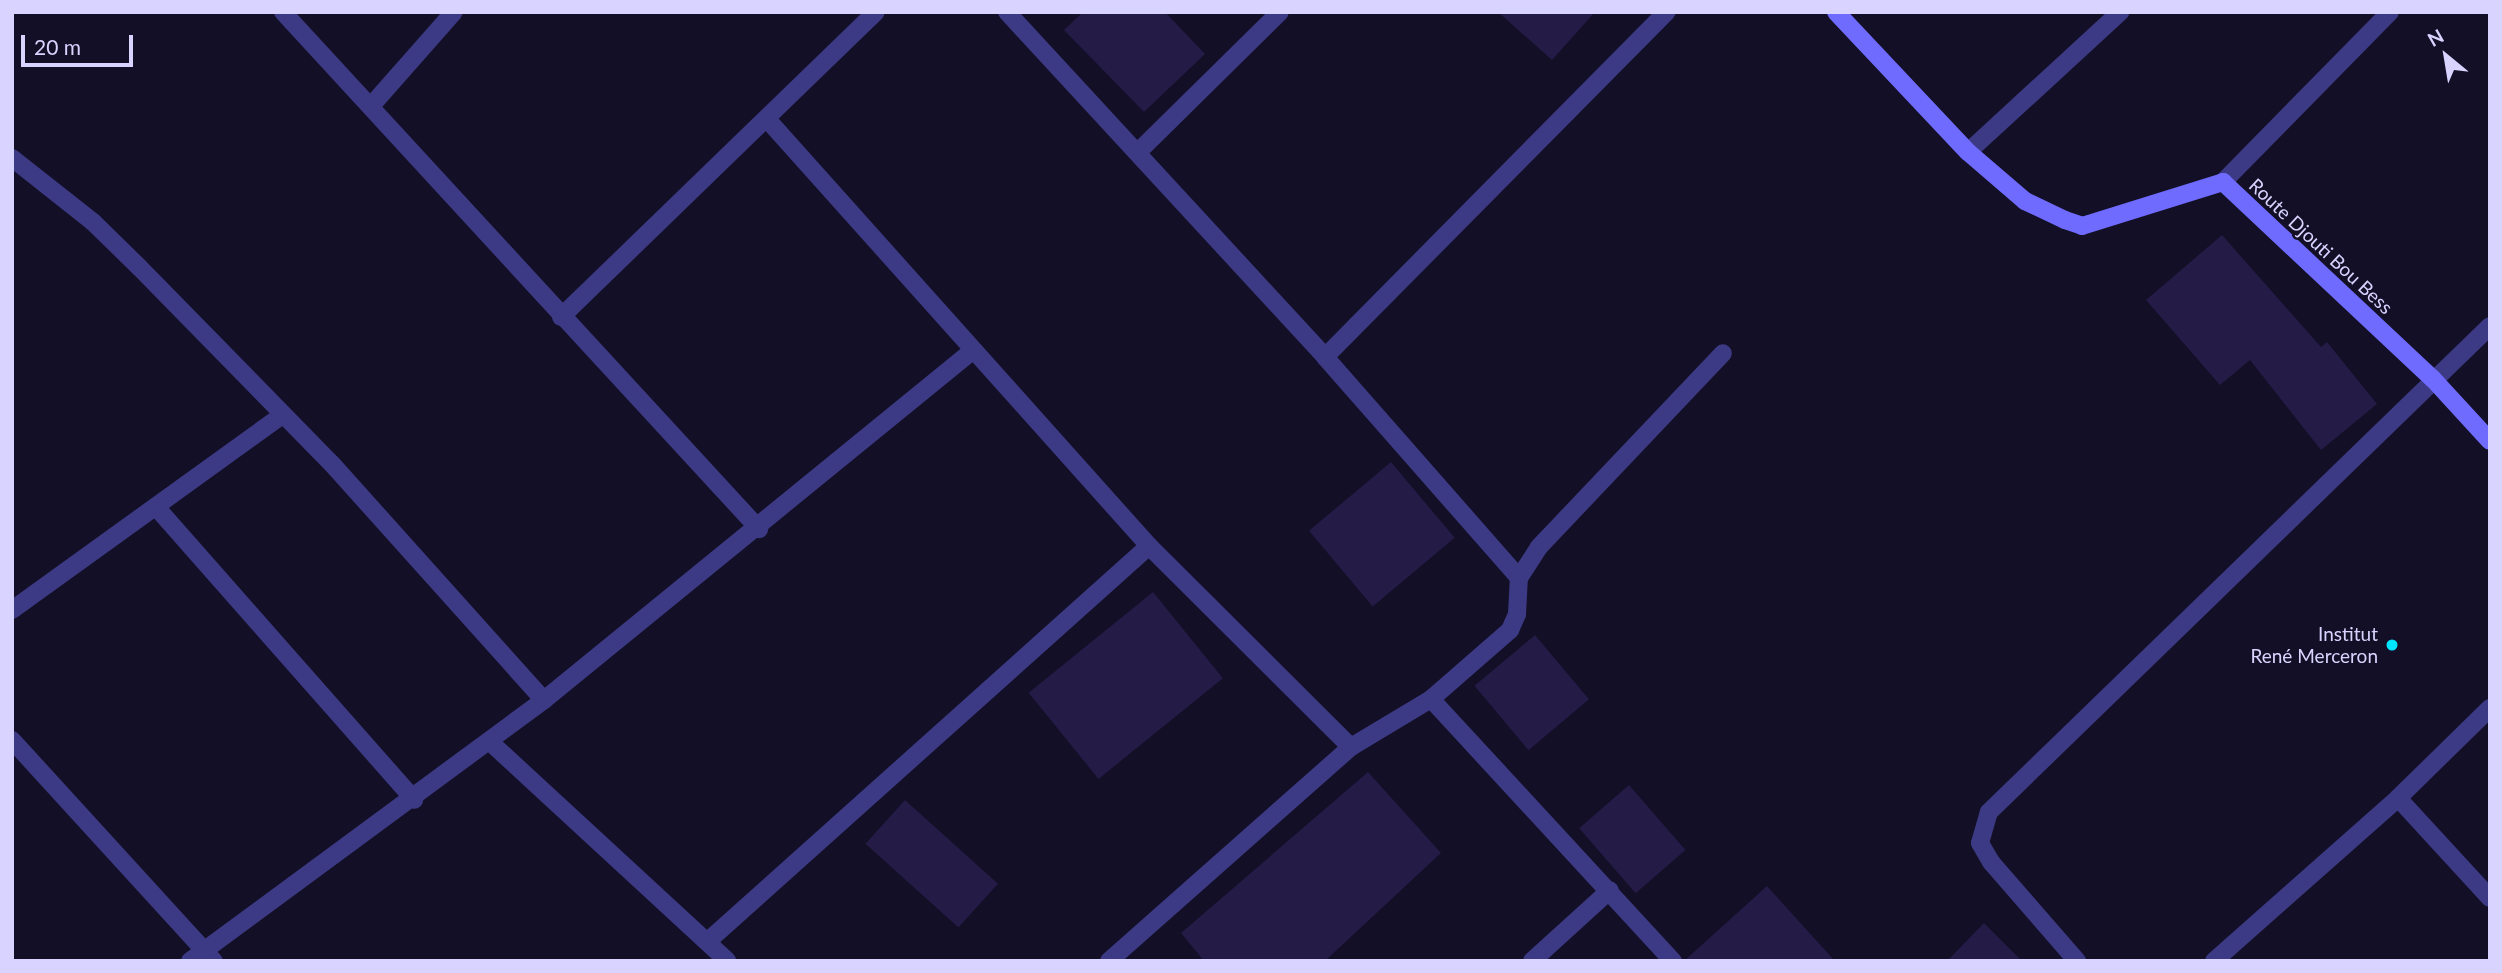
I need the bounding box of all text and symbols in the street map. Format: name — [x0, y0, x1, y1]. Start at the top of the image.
scale bar — [24, 21, 136, 65]
north arrow — [2411, 21, 2481, 91]
text: N — [2423, 24, 2447, 51]
text: 20 m — [34, 34, 81, 59]
street label: Route Djouti Bou Bess — [2244, 174, 2398, 318]
place label: Institut René Merceron — [2250, 623, 2378, 667]
marker: Institut René Merceron — [2384, 637, 2400, 653]

